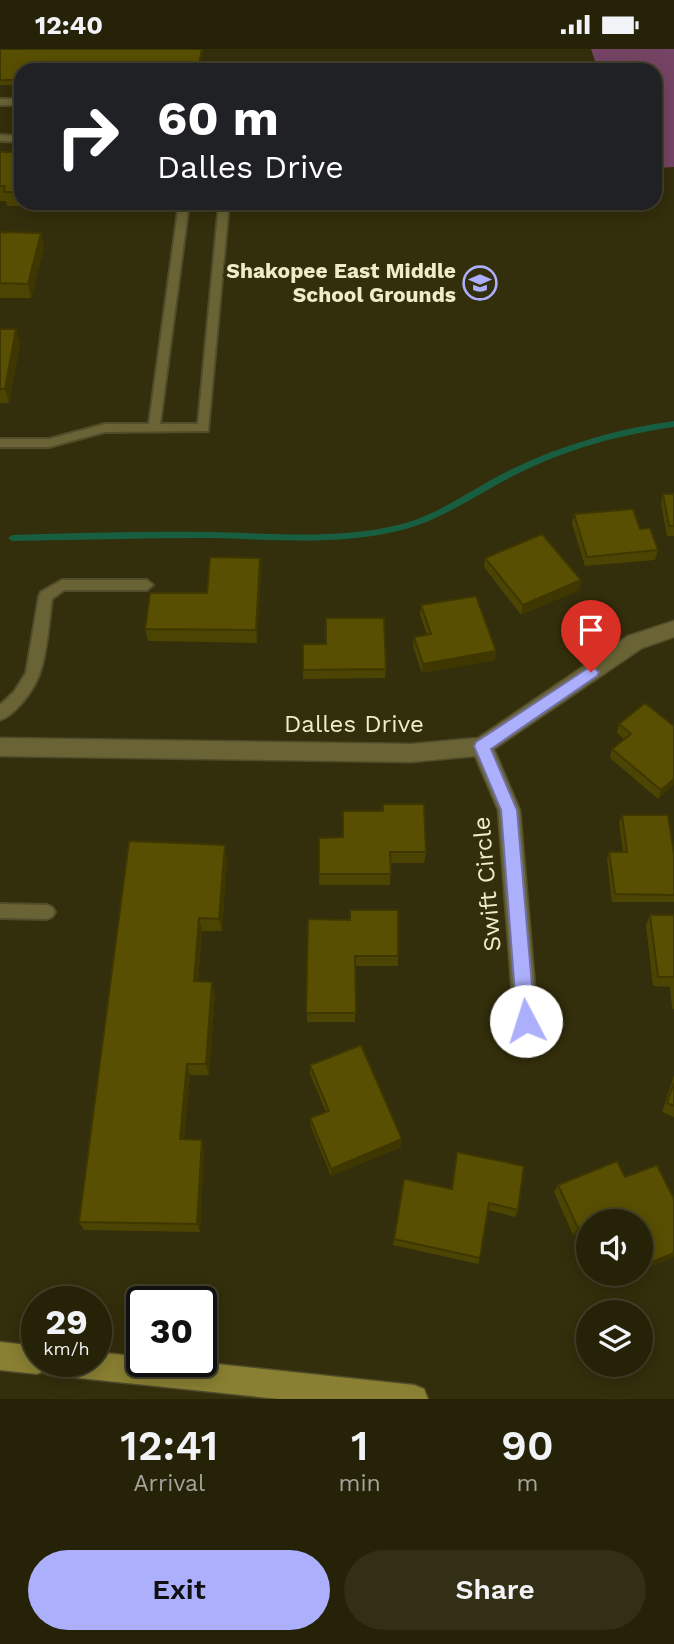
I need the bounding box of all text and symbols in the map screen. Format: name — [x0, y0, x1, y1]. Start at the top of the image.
text: 12:40 — [35, 10, 103, 40]
text: 60 m — [157, 89, 279, 147]
icon: right — [42, 91, 133, 182]
text: Dalles Drive — [157, 148, 344, 186]
place label: Shakopee East Middle School Grounds — [226, 258, 456, 307]
school or university icon: Shakopee East Middle School Grounds — [461, 264, 499, 302]
pin — [561, 600, 621, 672]
icon: arrive — [572, 611, 610, 649]
street label: Dalles Drive — [284, 710, 424, 738]
street label: Swift Circle — [467, 815, 507, 953]
position arrow — [489, 984, 563, 1058]
map controls — [576, 1209, 653, 1377]
button: sound — [576, 1209, 653, 1286]
speed limit sign: 30 — [126, 1286, 217, 1377]
button: layers — [576, 1300, 653, 1377]
text: 29 — [45, 1301, 88, 1343]
text: km/h — [43, 1338, 90, 1359]
text: 12:41 — [120, 1421, 218, 1470]
text: 1 — [351, 1421, 368, 1470]
text: 90 — [501, 1421, 554, 1470]
text: Arrival — [133, 1470, 205, 1497]
text: min — [339, 1470, 381, 1497]
text: m — [516, 1470, 538, 1497]
button: Exit — [28, 1550, 330, 1630]
button: Share — [344, 1550, 646, 1630]

